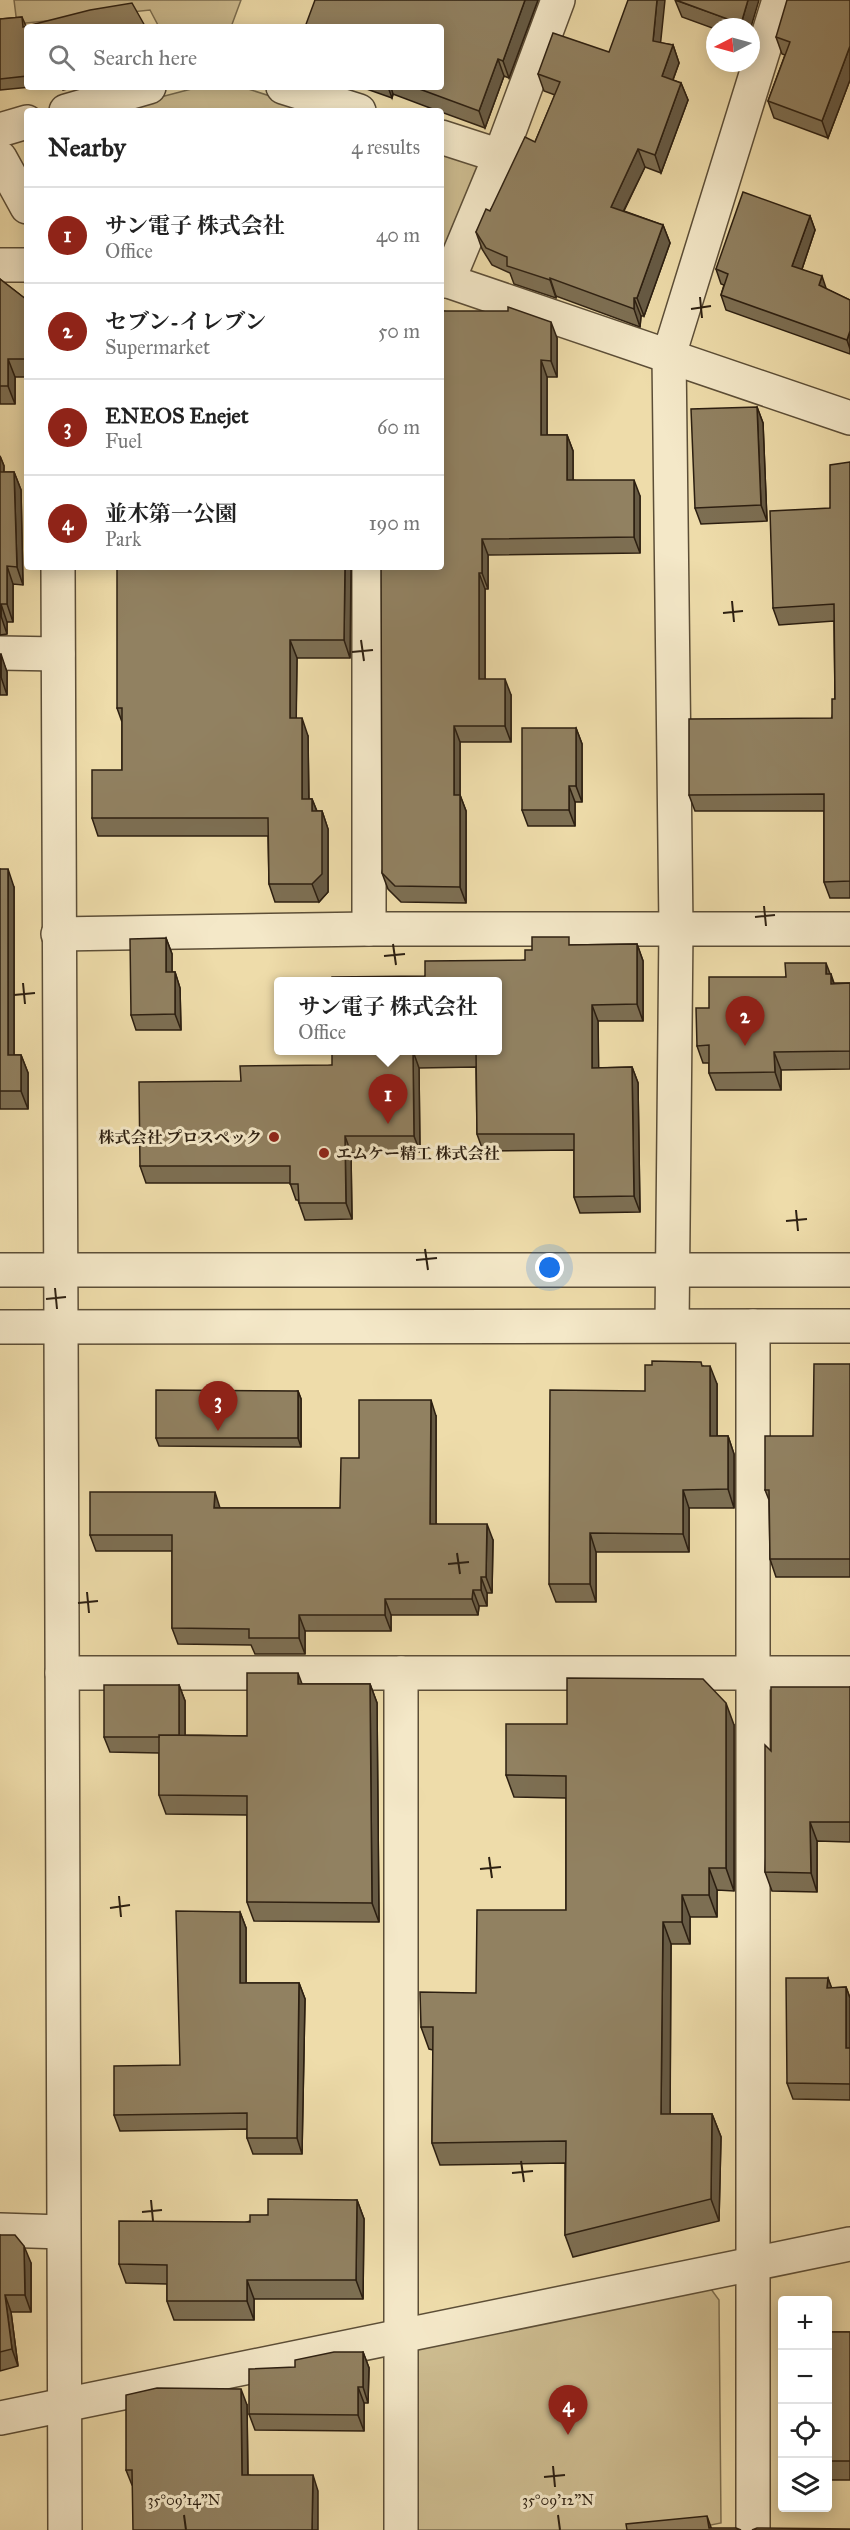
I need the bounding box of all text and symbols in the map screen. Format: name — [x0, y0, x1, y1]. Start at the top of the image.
north arrow — [706, 18, 760, 72]
search box — [24, 24, 444, 90]
icon: search — [45, 41, 78, 74]
text: Search here — [93, 44, 197, 71]
text: Nearby — [48, 131, 126, 163]
text: 4 results — [351, 135, 420, 159]
text: サン電子 株式会社 — [105, 212, 285, 239]
text: 1 — [64, 223, 71, 247]
text: 40 m — [376, 223, 420, 247]
text: Office — [105, 239, 153, 263]
text: セブン-イレブン — [105, 308, 266, 335]
text: 2 — [63, 319, 72, 343]
text: 50 m — [378, 319, 420, 343]
text: Supermarket — [105, 335, 210, 359]
text: ENEOS Enejet — [105, 402, 248, 429]
text: 3 — [64, 415, 72, 439]
text: 60 m — [377, 415, 420, 439]
text: Fuel — [105, 429, 142, 453]
text: 並木第一公園 — [105, 500, 237, 527]
text: 4 — [62, 511, 73, 535]
text: 190 m — [369, 511, 420, 535]
text: Park — [105, 527, 141, 551]
popup — [274, 977, 502, 1055]
text: サン電子 株式会社 — [298, 993, 478, 1020]
pin: 2 — [726, 996, 764, 1046]
text: Office — [298, 1020, 346, 1044]
pin: 1 — [368, 1074, 408, 1124]
place label: 株式会社 プロスペック — [99, 1128, 262, 1147]
marker: 株式会社 プロスペック — [267, 1130, 281, 1144]
place label: エムケー精工 株式会社 — [336, 1144, 499, 1163]
marker: エムケー精工 株式会社 — [317, 1146, 331, 1160]
your location — [535, 1253, 564, 1282]
pin: 3 — [198, 1382, 238, 1431]
map controls — [778, 2296, 832, 2512]
button: + — [778, 2296, 832, 2350]
button: − — [778, 2350, 832, 2404]
pin: 4 — [548, 2386, 588, 2435]
button: locate — [778, 2404, 832, 2458]
button: layers — [778, 2458, 832, 2512]
text: 35°09'14"N — [148, 2491, 221, 2509]
text: 35°09'12"N — [522, 2491, 594, 2509]

